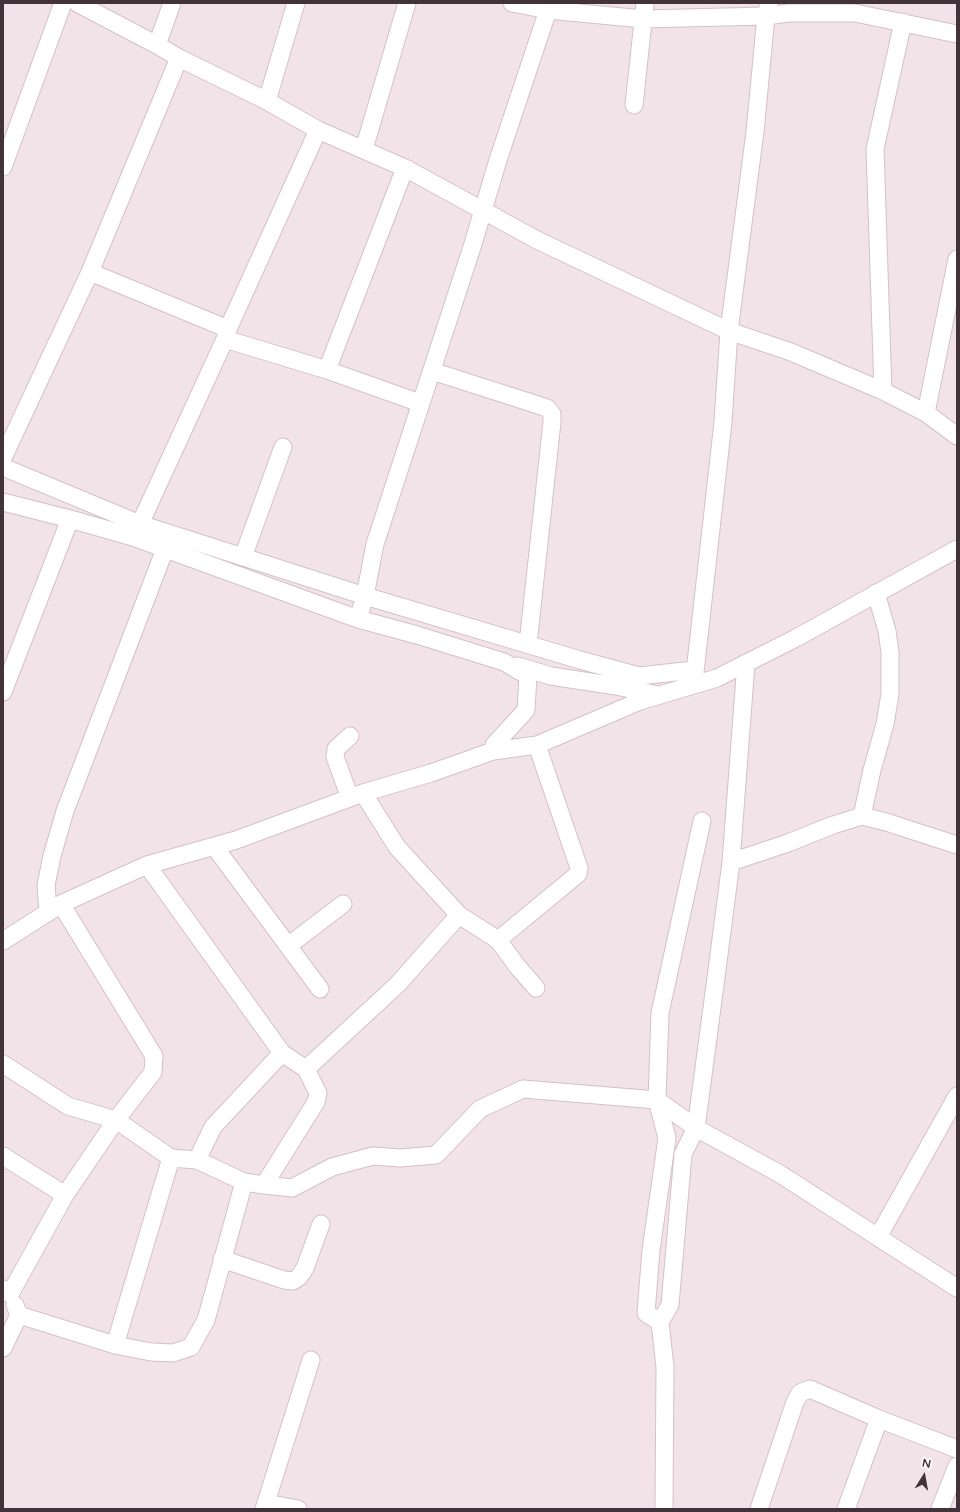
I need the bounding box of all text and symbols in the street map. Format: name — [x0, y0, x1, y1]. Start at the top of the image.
north arrow — [904, 1456, 944, 1496]
text: N — [921, 1457, 932, 1471]

